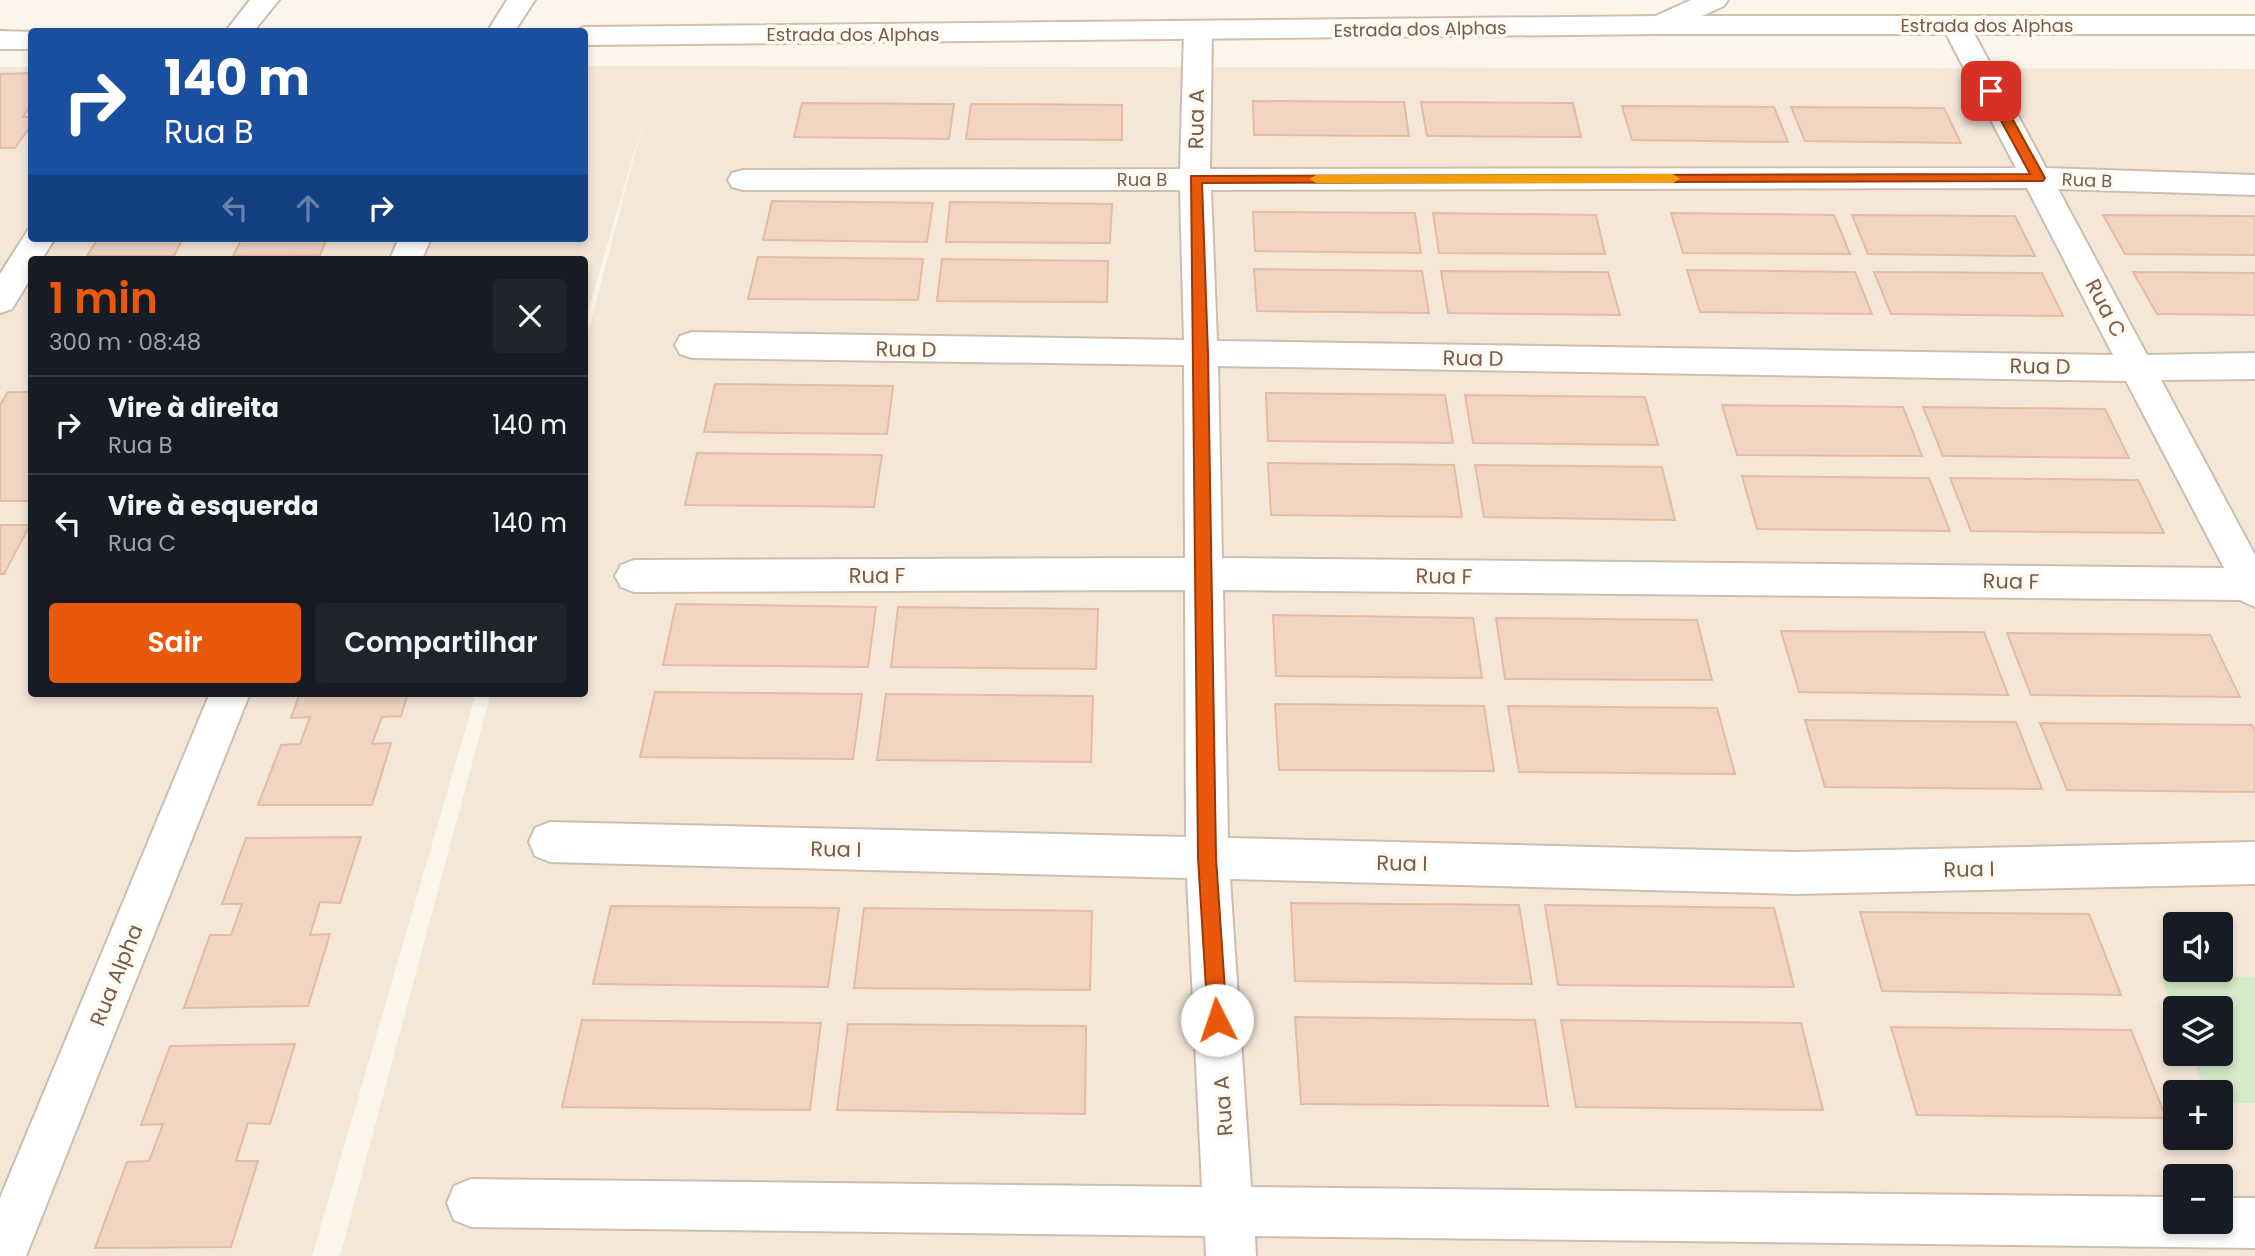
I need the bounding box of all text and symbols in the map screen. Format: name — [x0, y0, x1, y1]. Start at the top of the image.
street label: Estrada dos Alphas — [1901, 13, 2073, 38]
street label: Estrada dos Alphas — [1333, 15, 1507, 43]
street label: Estrada dos Alphas — [767, 22, 939, 47]
text: 140 m — [164, 44, 310, 112]
icon: right — [49, 56, 140, 147]
pin — [1961, 61, 2021, 121]
icon: arrive — [1972, 72, 2010, 110]
street label: Rua A — [1181, 89, 1211, 149]
text: Rua B — [164, 109, 254, 154]
street label: Rua B — [1117, 167, 1167, 192]
street label: Rua B — [2061, 167, 2113, 193]
icon: left — [216, 189, 254, 227]
icon: ahead — [289, 189, 327, 227]
icon: right — [362, 189, 400, 227]
text: 1 min — [49, 269, 158, 328]
street label: Rua C — [2079, 274, 2133, 342]
button: close — [493, 279, 567, 353]
text: 300 m · 08:48 — [49, 326, 201, 358]
street label: Rua D — [875, 334, 937, 364]
street label: Rua D — [1442, 343, 1504, 373]
street label: Rua D — [2009, 351, 2071, 381]
text: Vire à direita — [108, 390, 279, 426]
icon: right — [49, 406, 87, 444]
text: 140 m — [492, 407, 567, 443]
text: Rua B — [108, 429, 173, 461]
text: Vire à esquerda — [108, 488, 319, 524]
icon: left — [49, 504, 87, 542]
text: 140 m — [492, 505, 567, 541]
text: Rua C — [108, 527, 176, 559]
street label: Rua F — [849, 561, 905, 590]
street label: Rua F — [1415, 561, 1473, 591]
street label: Rua F — [1982, 566, 2040, 596]
button: Sair — [49, 603, 301, 683]
button: Compartilhar — [315, 603, 567, 683]
street label: Rua I — [810, 834, 862, 864]
street label: Rua I — [1376, 848, 1428, 878]
street label: Rua I — [1943, 854, 1995, 884]
map controls — [2163, 912, 2233, 1234]
button: sound — [2163, 912, 2233, 982]
street label: Rua Alpha — [82, 920, 150, 1030]
position arrow — [1180, 983, 1254, 1057]
button: layers — [2163, 996, 2233, 1066]
street label: Rua A — [1206, 1075, 1240, 1137]
button: + — [2163, 1080, 2233, 1150]
button: − — [2163, 1164, 2233, 1234]

